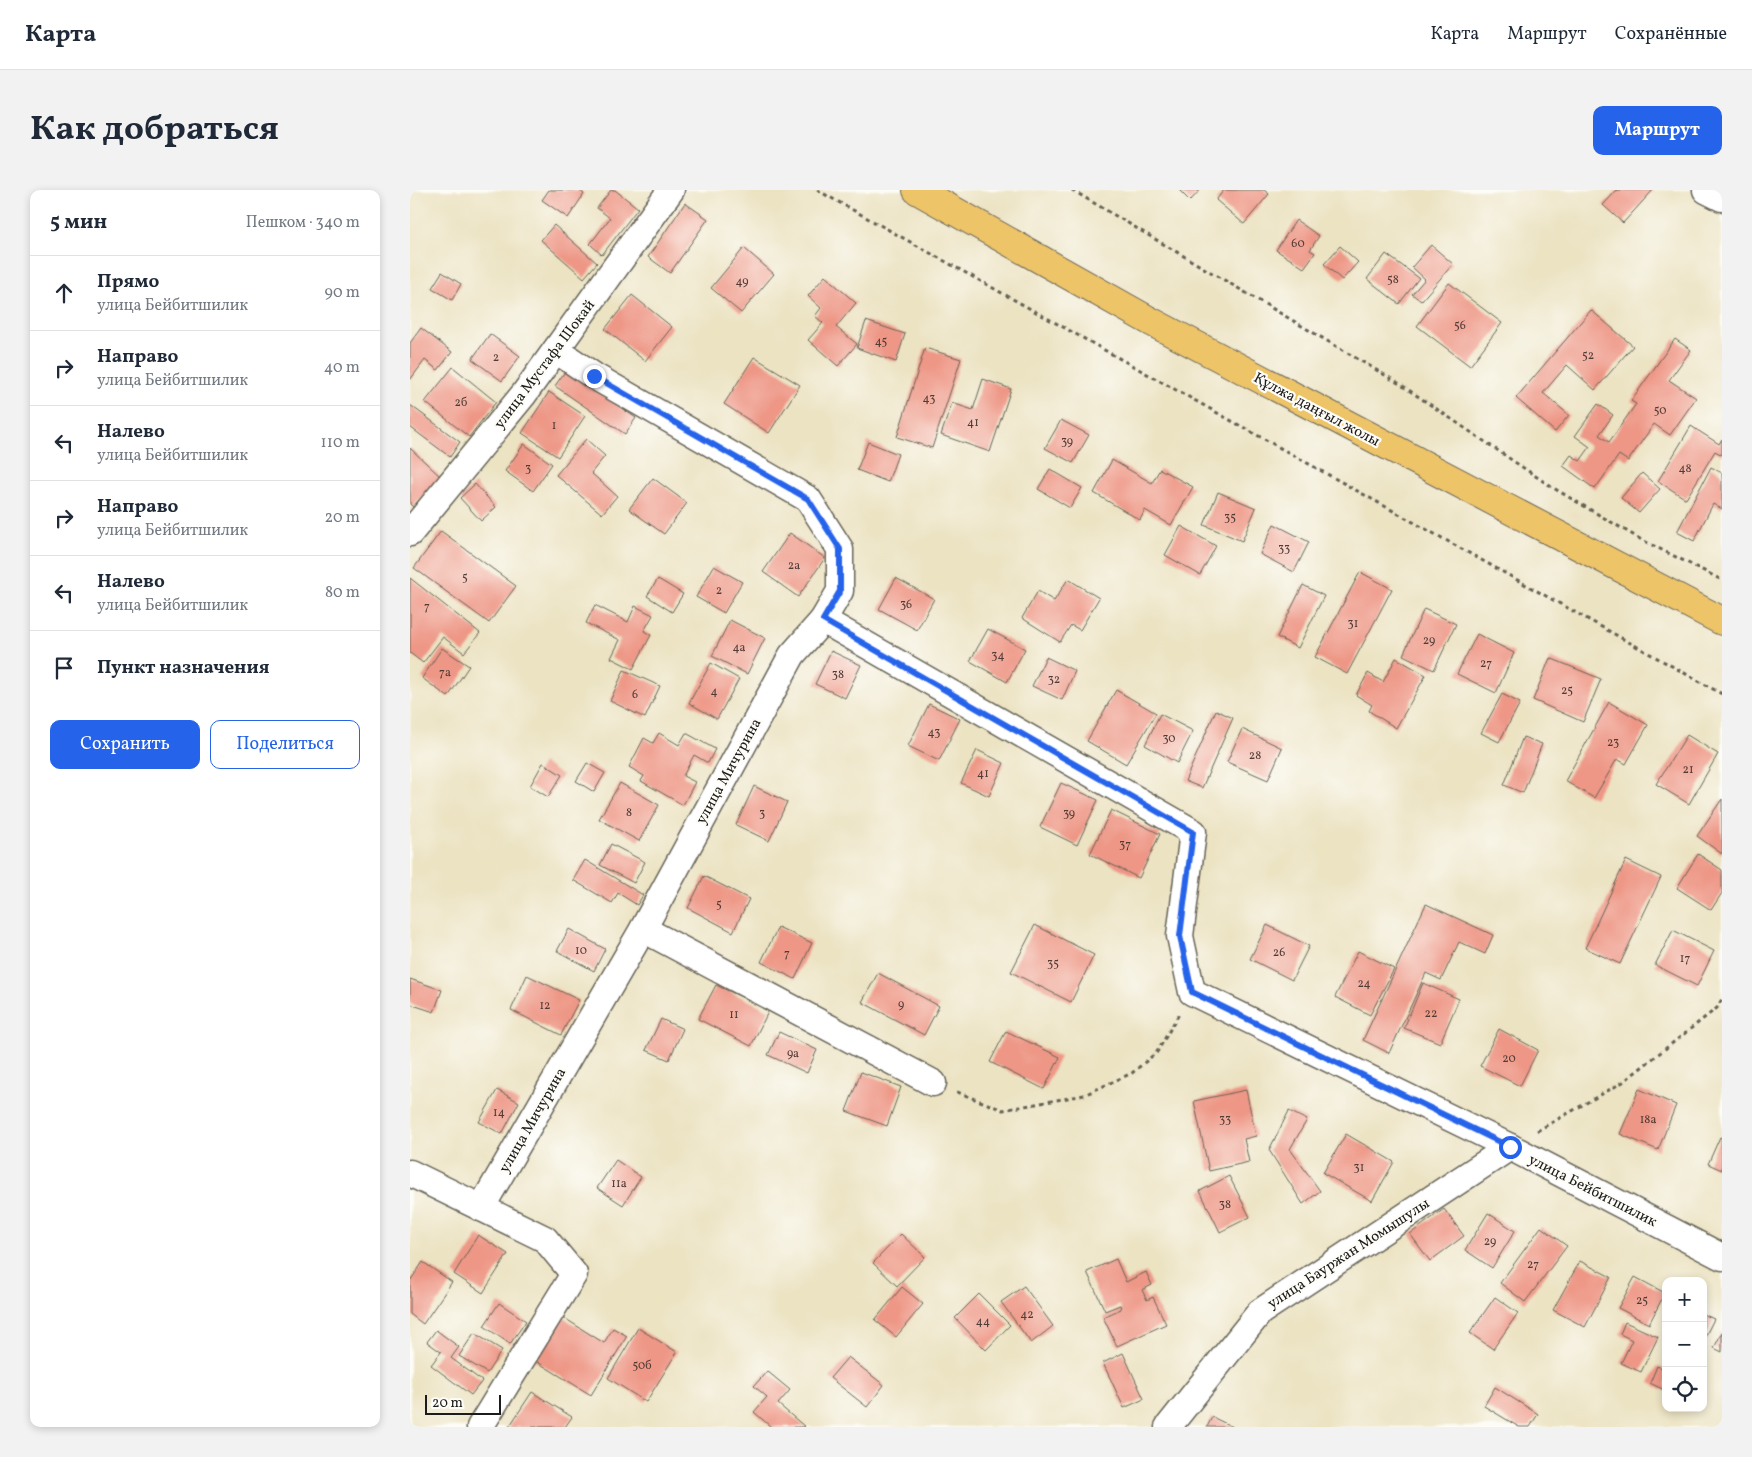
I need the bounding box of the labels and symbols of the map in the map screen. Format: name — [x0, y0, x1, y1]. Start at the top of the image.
house number: 60 — [1291, 236, 1305, 252]
house number: 58 — [1387, 272, 1399, 288]
house number: 49 — [735, 274, 749, 290]
street label: улица Мустафа Шокай — [490, 296, 601, 434]
house number: 56 — [1454, 318, 1466, 334]
house number: 45 — [875, 334, 888, 350]
house number: 52 — [1582, 348, 1594, 364]
house number: 2 — [493, 350, 499, 366]
route end — [583, 365, 606, 388]
street label: Құлжа даңғыл жолы — [1249, 368, 1383, 453]
house number: 43 — [923, 391, 935, 407]
house number: 2б — [455, 395, 467, 411]
house number: 50 — [1654, 403, 1666, 419]
house number: 41 — [967, 415, 979, 431]
house number: 1 — [552, 418, 556, 434]
house number: 39 — [1061, 434, 1073, 450]
house number: 3 — [525, 461, 531, 477]
house number: 48 — [1678, 461, 1692, 477]
house number: 35 — [1224, 510, 1236, 526]
house number: 33 — [1278, 541, 1290, 557]
house number: 2а — [788, 558, 800, 574]
house number: 5 — [462, 570, 468, 586]
house number: 2 — [716, 583, 722, 599]
house number: 36 — [900, 597, 912, 613]
house number: 7 — [424, 599, 430, 615]
house number: 31 — [1348, 616, 1358, 632]
house number: 29 — [1423, 633, 1435, 649]
house number: 4а — [732, 640, 746, 656]
house number: 34 — [991, 648, 1005, 664]
house number: 27 — [1480, 656, 1492, 672]
house number: 7а — [439, 665, 451, 681]
house number: 38 — [832, 667, 844, 683]
house number: 32 — [1048, 672, 1060, 688]
house number: 25 — [1561, 683, 1573, 699]
house number: 4 — [710, 684, 718, 700]
house number: 6 — [632, 687, 638, 703]
street label: улица Мичурина — [691, 715, 767, 829]
house number: 43 — [928, 725, 940, 741]
house number: 30 — [1162, 731, 1176, 747]
house number: 23 — [1607, 735, 1619, 751]
house number: 28 — [1249, 748, 1261, 764]
house number: 21 — [1682, 762, 1694, 778]
house number: 41 — [977, 766, 989, 782]
house number: 8 — [626, 805, 632, 821]
house number: 3 — [759, 806, 765, 822]
house number: 39 — [1063, 806, 1075, 822]
house number: 37 — [1119, 837, 1131, 853]
house number: 5 — [716, 897, 722, 913]
house number: 10 — [575, 943, 587, 959]
house number: 26 — [1273, 945, 1285, 961]
house number: 7 — [784, 946, 790, 962]
house number: 17 — [1680, 951, 1690, 967]
house number: 35 — [1047, 956, 1059, 972]
house number: 24 — [1357, 976, 1371, 992]
house number: 9 — [898, 997, 904, 1013]
house number: 12 — [539, 998, 551, 1014]
house number: 22 — [1425, 1006, 1437, 1022]
house number: 11 — [729, 1007, 739, 1023]
house number: 9а — [787, 1046, 799, 1062]
house number: 20 — [1502, 1051, 1516, 1067]
street label: улица Мичурина — [495, 1064, 572, 1177]
house number: 14 — [493, 1105, 505, 1121]
house number: 33 — [1219, 1112, 1231, 1128]
house number: 18а — [1640, 1112, 1656, 1128]
route start — [1499, 1136, 1522, 1159]
street label: улица Бейбитшилик — [1524, 1150, 1660, 1233]
house number: 31 — [1354, 1160, 1364, 1176]
house number: 11а — [611, 1176, 627, 1192]
street label: улица Бауржан Момышулы — [1264, 1194, 1434, 1315]
house number: 38 — [1219, 1197, 1231, 1213]
house number: 29 — [1484, 1234, 1496, 1250]
house number: 27 — [1527, 1257, 1539, 1273]
house number: 25 — [1636, 1293, 1648, 1309]
house number: 42 — [1020, 1307, 1034, 1323]
house number: 44 — [976, 1314, 990, 1330]
house number: 50б — [632, 1358, 652, 1374]
scale bar — [425, 1392, 501, 1415]

